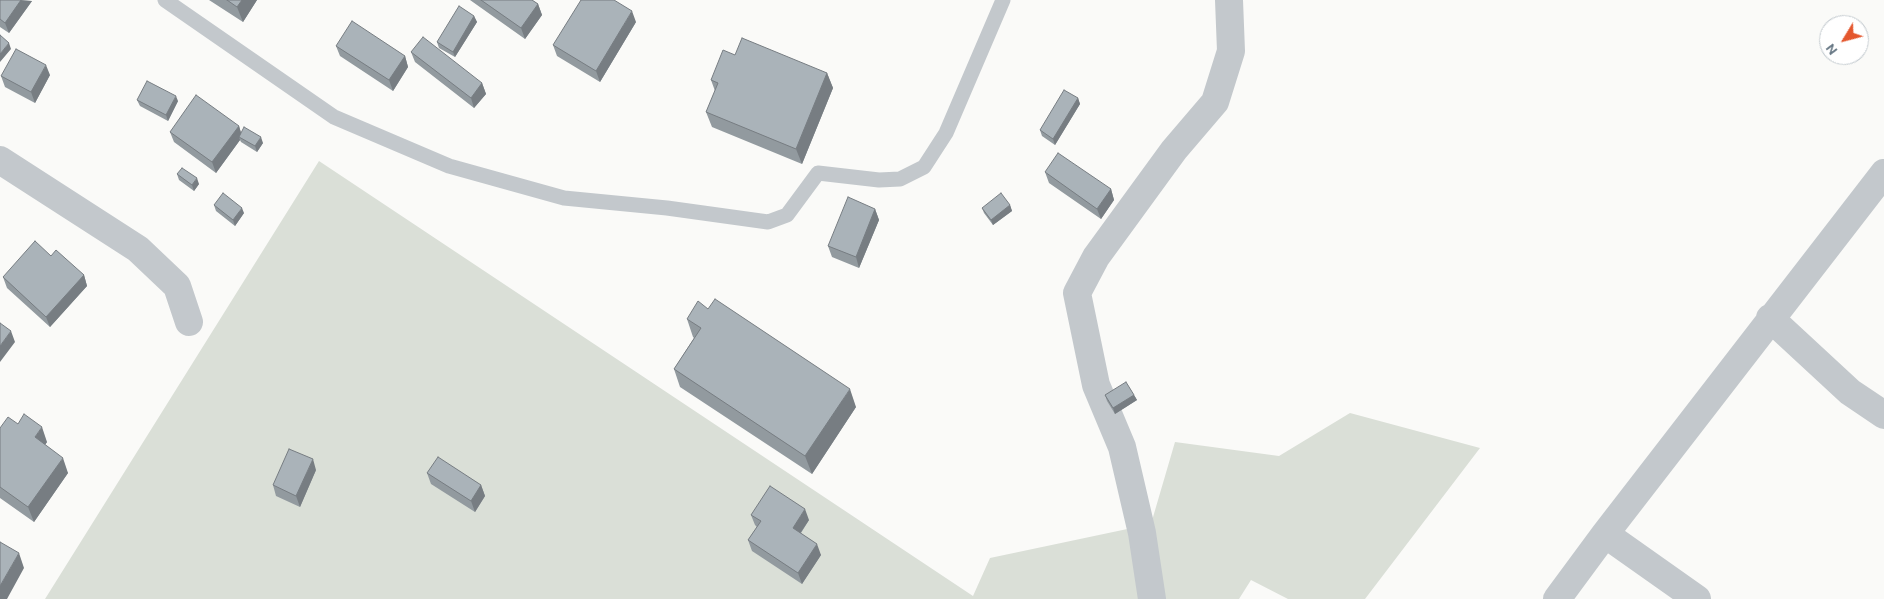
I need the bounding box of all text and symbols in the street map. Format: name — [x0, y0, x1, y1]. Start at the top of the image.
north arrow — [1819, 15, 1869, 65]
text: N — [1823, 40, 1842, 58]

